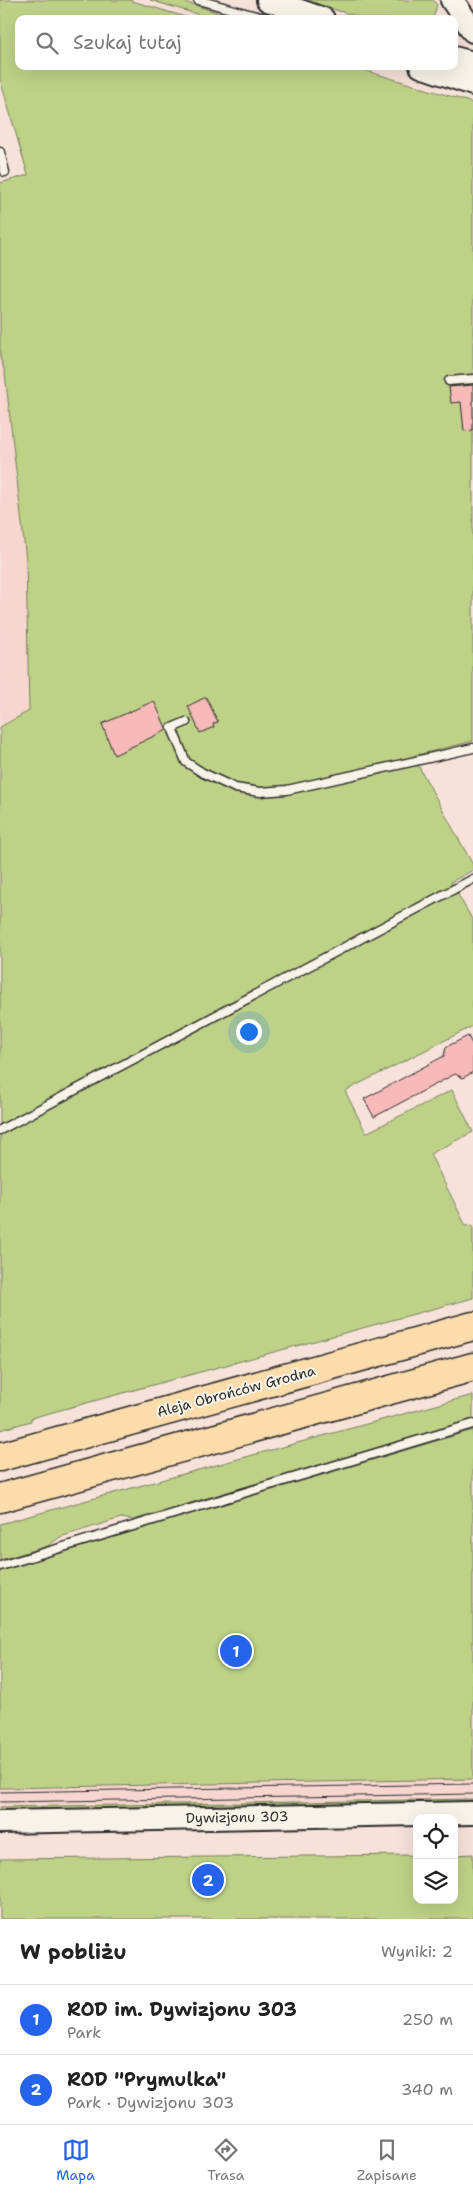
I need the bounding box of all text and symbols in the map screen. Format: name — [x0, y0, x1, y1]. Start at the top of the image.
search box — [15, 15, 458, 70]
icon: search — [33, 29, 61, 57]
text: Szukaj tutaj — [73, 30, 182, 55]
your location — [236, 1019, 262, 1045]
street label: Aleja Obrońców Grodna — [155, 1361, 317, 1421]
pin: 1 — [220, 1632, 252, 1670]
street label: Dywizjonu 303 — [185, 1807, 289, 1827]
map controls — [413, 1814, 458, 1904]
button: locate — [413, 1814, 458, 1859]
button: layers — [413, 1859, 458, 1904]
pin: 2 — [192, 1861, 224, 1899]
text: W pobliżu — [20, 1938, 127, 1966]
text: Wyniki: 2 — [381, 1941, 453, 1962]
text: ROD im. Dywizjonu 303 — [67, 1997, 297, 2022]
text: 1 — [32, 2009, 40, 2030]
text: 250 m — [402, 2009, 453, 2030]
text: Park — [67, 2022, 101, 2043]
text: ROD "Prymulka" — [67, 2067, 226, 2092]
text: 2 — [30, 2079, 42, 2100]
text: 340 m — [401, 2079, 453, 2100]
text: Park · Dywizjonu 303 — [67, 2092, 234, 2113]
tab: Mapa — [56, 2136, 95, 2184]
tab: Trasa — [207, 2136, 244, 2184]
tab: Zapisane — [357, 2136, 417, 2184]

